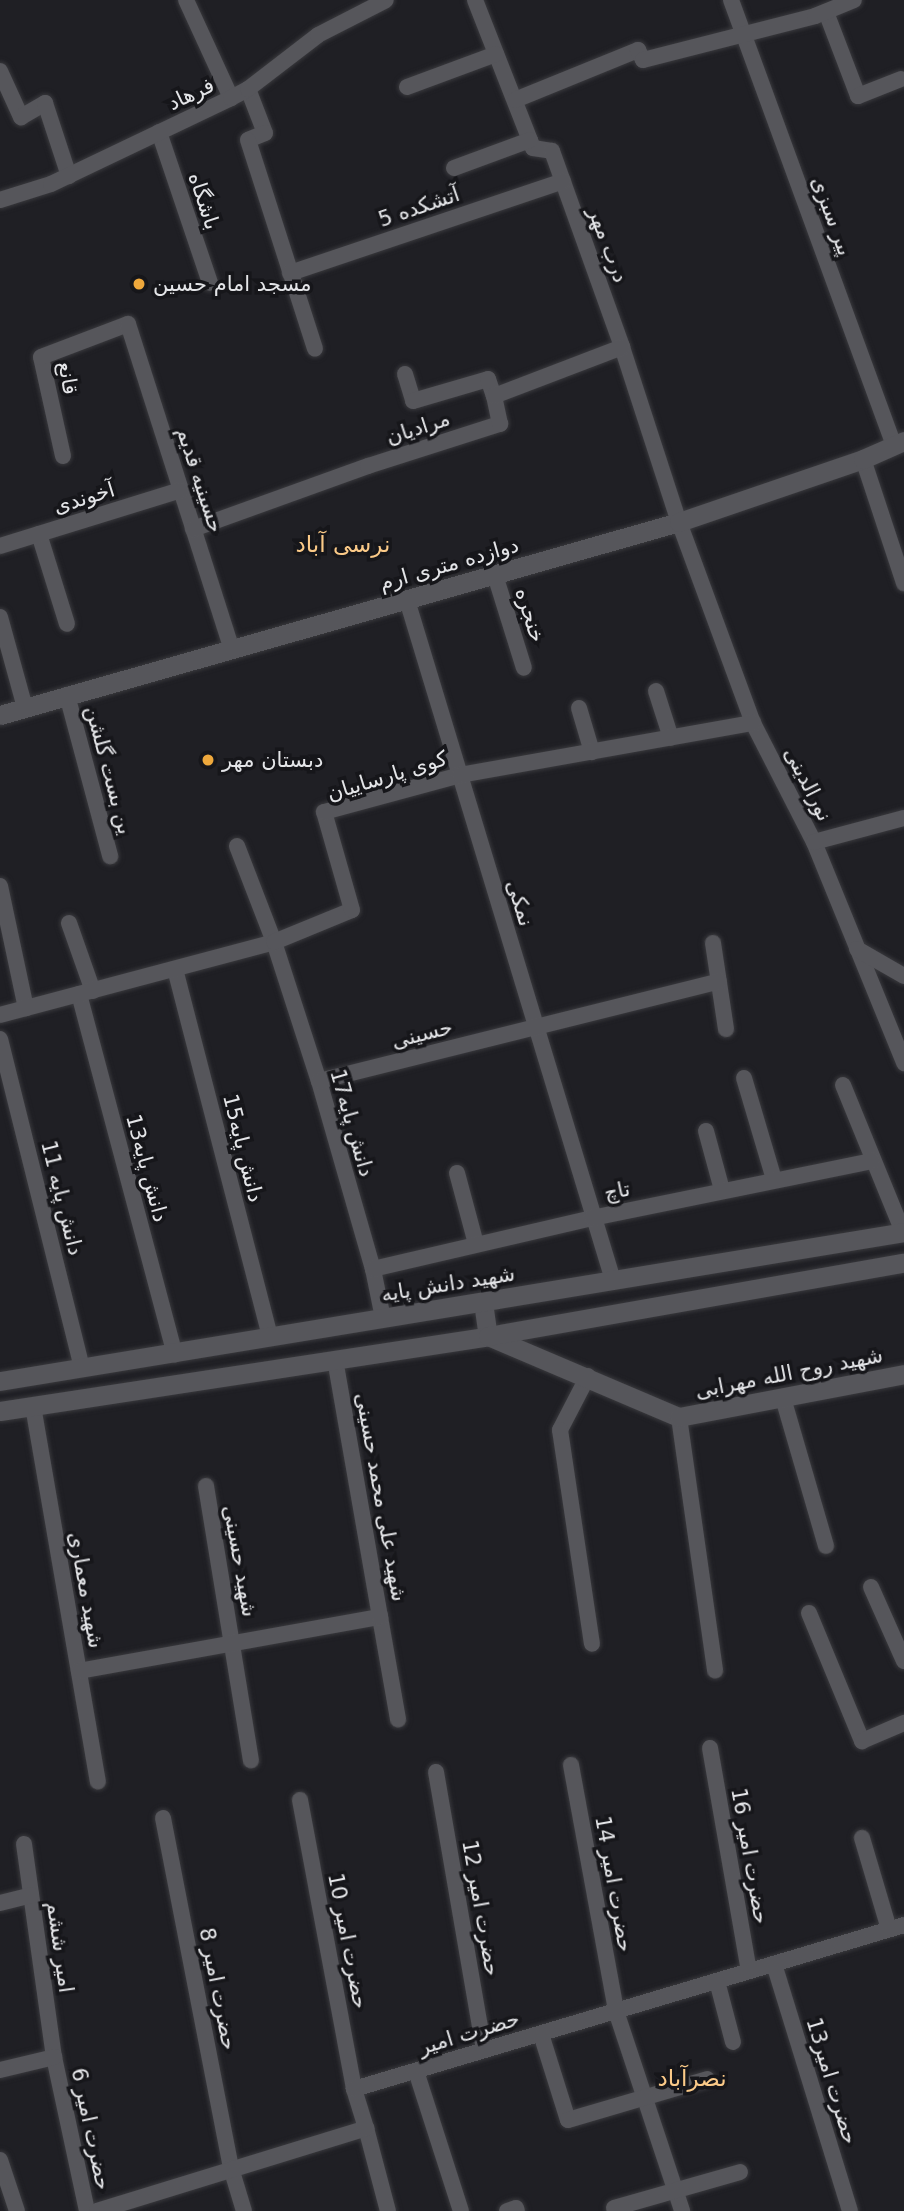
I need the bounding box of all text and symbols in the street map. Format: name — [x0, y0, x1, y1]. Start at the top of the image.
street label: فرهاد — [164, 72, 218, 116]
street label: باشگاه — [183, 169, 225, 233]
street label: پیر سبزی — [806, 173, 858, 259]
street label: آتشکده 5 — [375, 181, 463, 233]
street label: درب مهر — [583, 204, 633, 286]
place label: مسجد امام حسین — [153, 271, 311, 297]
marker: مسجد امام حسین — [131, 276, 147, 292]
street label: قانع — [53, 359, 83, 397]
street label: مرادیان — [383, 406, 453, 450]
street label: حسینیه قدیم — [171, 424, 229, 536]
street label: آخوندی — [50, 477, 118, 519]
district label: نرسی آباد — [296, 530, 390, 558]
street label: دوازده متری ارم — [376, 532, 522, 596]
street label: خنجره — [510, 585, 550, 645]
street label: ین بست گلشن — [80, 703, 138, 837]
street label: نورالدینی — [779, 743, 837, 825]
street label: کوی پارساییان — [324, 746, 450, 806]
place label: دبستان مهر — [222, 747, 323, 773]
marker: دبستان مهر — [200, 752, 216, 768]
street label: نمکی — [501, 877, 539, 929]
street label: حسینی — [389, 1014, 455, 1054]
street label: دانش پایه17 — [325, 1066, 379, 1180]
street label: دانش پایه15 — [217, 1091, 269, 1205]
street label: دانش پایه13 — [121, 1111, 173, 1225]
street label: دانش پایه 11 — [36, 1138, 88, 1258]
street label: تاچ — [602, 1176, 632, 1206]
street label: شهید دانش پایه — [379, 1261, 517, 1307]
street label: شهید روح الله مهرابی — [693, 1342, 885, 1404]
street label: شهید علی محمد حسینی — [350, 1391, 412, 1603]
street label: شهید حسینی — [218, 1503, 262, 1619]
street label: شهید معماری — [63, 1530, 109, 1650]
street label: حضرت امیر 16 — [726, 1786, 774, 1926]
street label: حضرت امیر 14 — [590, 1814, 638, 1954]
street label: حضرت امیر 12 — [457, 1838, 505, 1978]
street label: حضرت امیر 10 — [323, 1871, 373, 2011]
street label: امیر ششم — [41, 1900, 79, 1994]
street label: حضرت امیر 8 — [194, 1926, 242, 2052]
street label: حضرت امیر — [415, 2006, 523, 2060]
street label: حضرت امیر13 — [801, 2015, 863, 2147]
district label: نصرآباد — [657, 2064, 727, 2092]
street label: حضرت امیر 6 — [66, 2066, 116, 2192]

